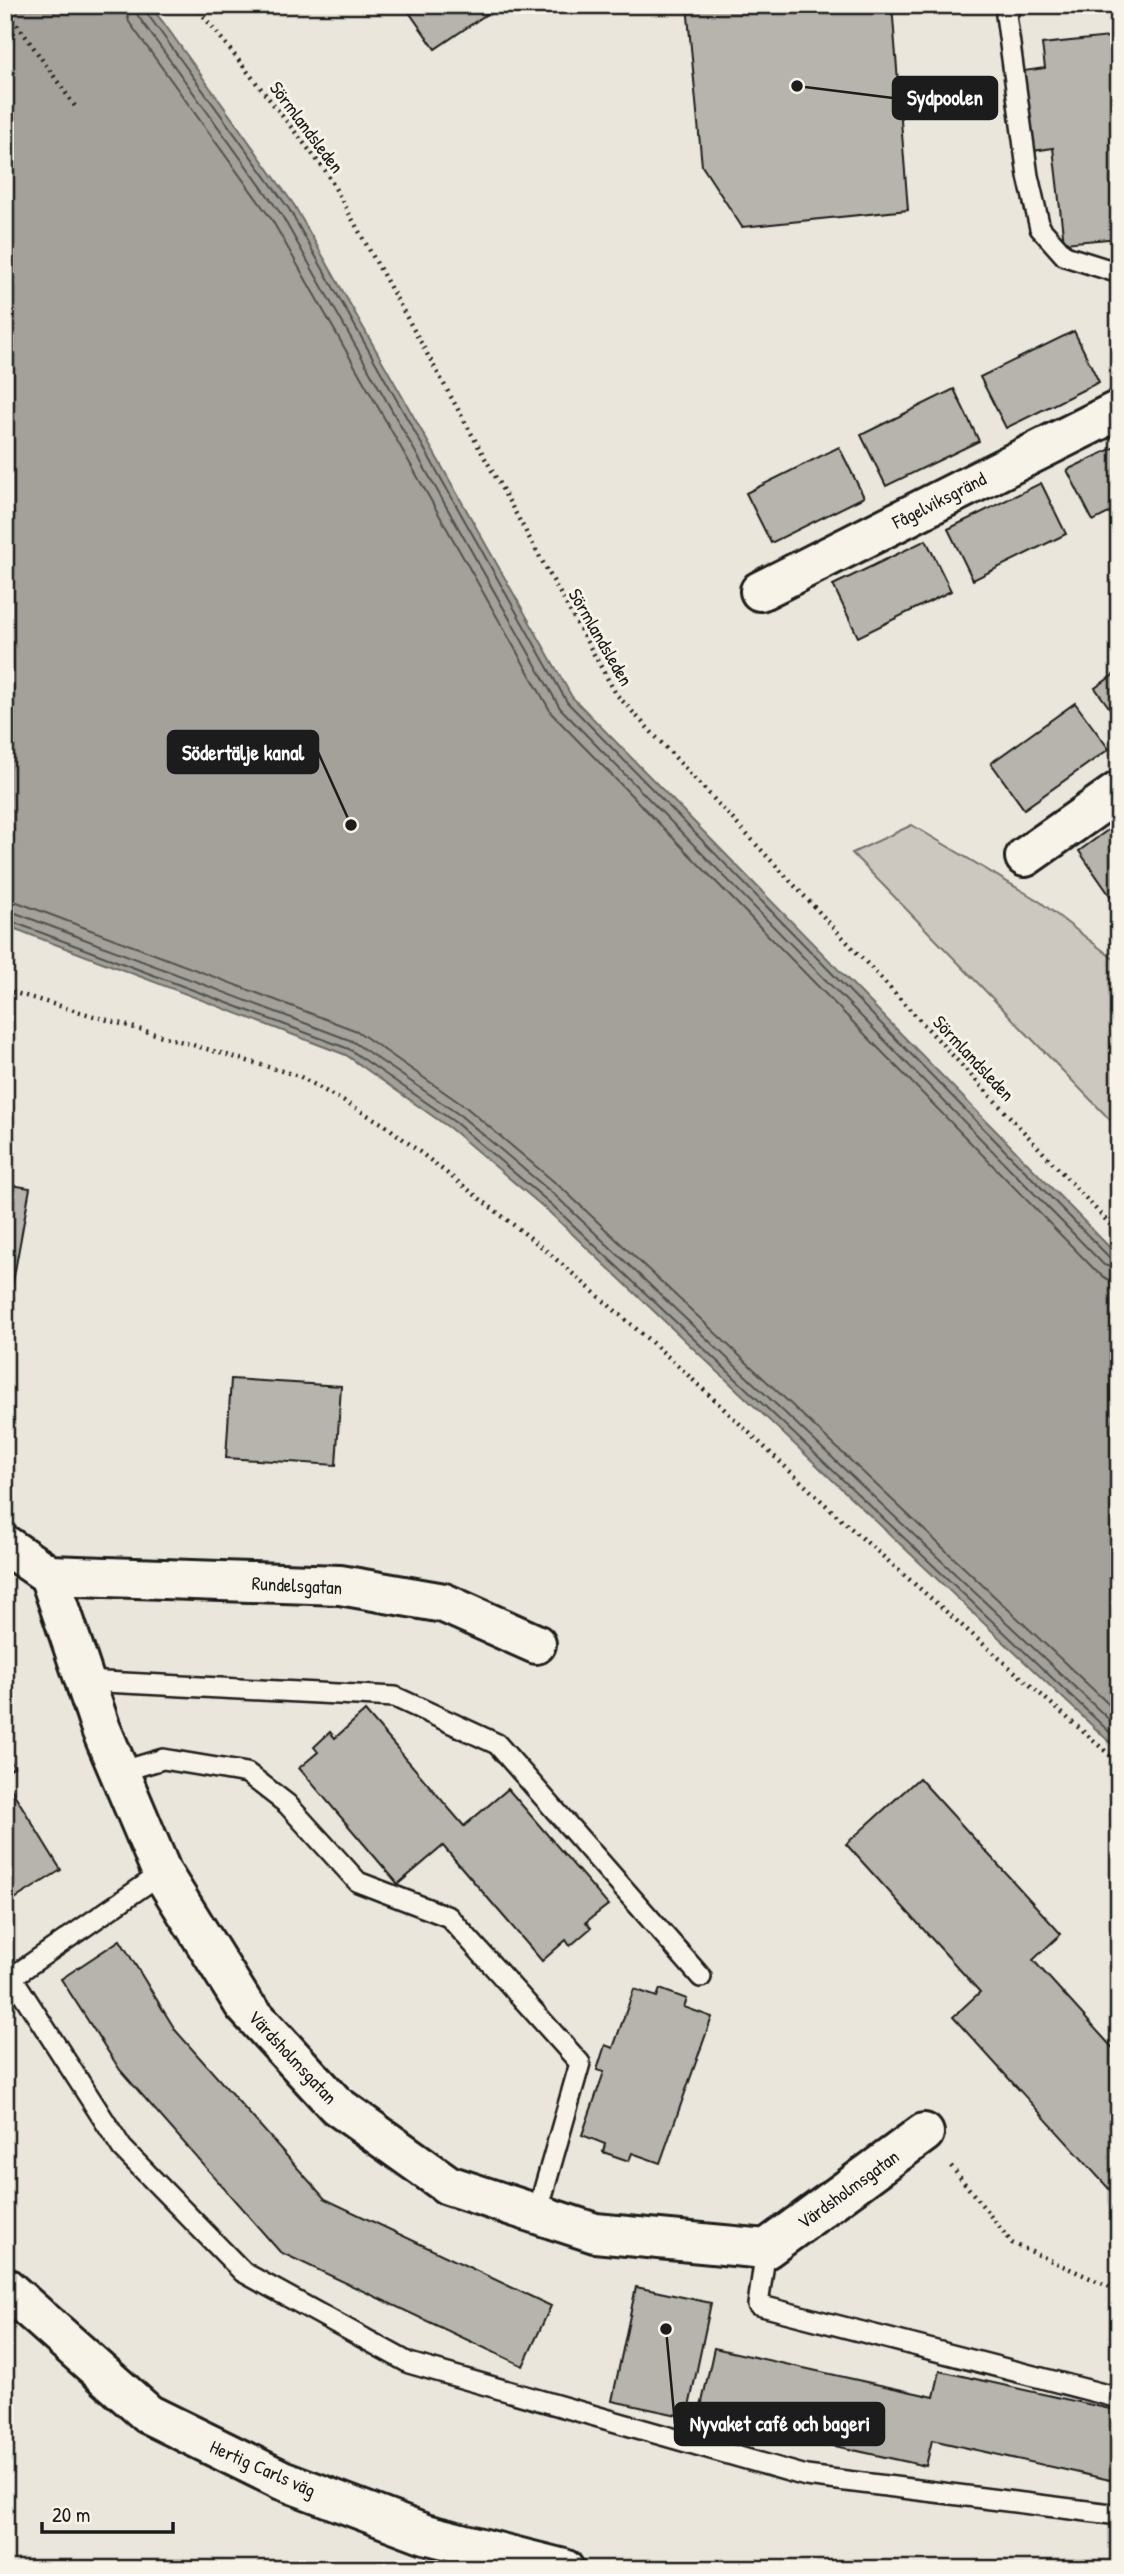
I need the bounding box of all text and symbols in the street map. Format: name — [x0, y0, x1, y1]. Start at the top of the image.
street label: Sörmlandsleden — [264, 76, 350, 178]
callout: Sydpoolen — [893, 77, 997, 119]
text: Sydpoolen — [907, 83, 983, 113]
street label: Fågelviksgränd — [887, 465, 991, 535]
street label: Sörmlandsleden — [563, 583, 639, 691]
callout: Södertälje kanal — [168, 731, 318, 773]
text: Södertälje kanal — [182, 738, 304, 767]
street label: Sörmlandsleden — [927, 1009, 1021, 1107]
street label: Rundelsgatan — [251, 1570, 343, 1600]
street label: Värdsholmsgatan — [243, 2004, 343, 2110]
street label: Värdsholmsgatan — [792, 2143, 904, 2235]
callout: Nyvaket café och bageri — [675, 2403, 884, 2445]
text: Nyvaket café och bageri — [690, 2409, 870, 2439]
street label: Hertig Carls väg — [206, 2433, 320, 2503]
scale bar — [42, 2490, 173, 2534]
text: 20 m — [52, 2500, 90, 2529]

